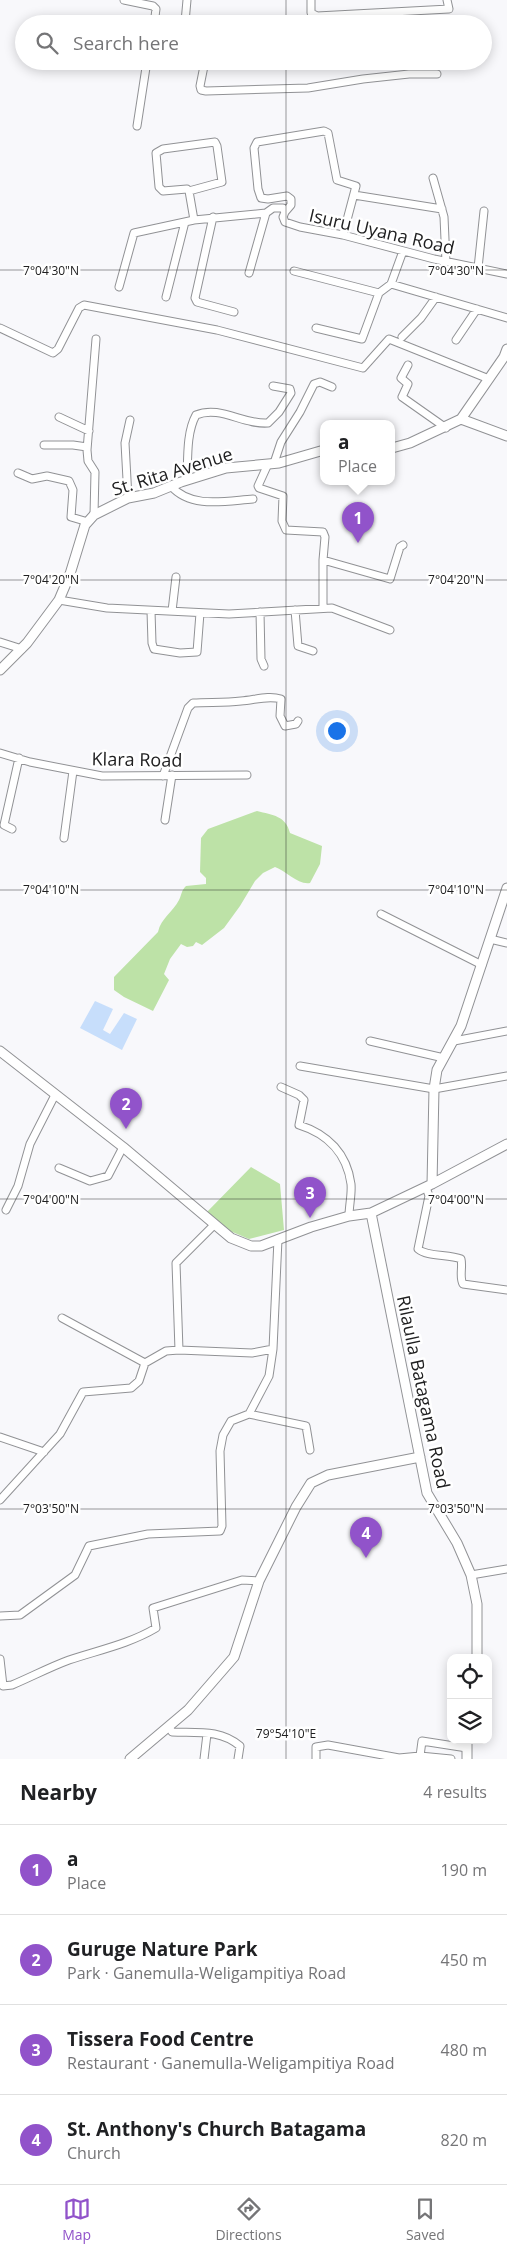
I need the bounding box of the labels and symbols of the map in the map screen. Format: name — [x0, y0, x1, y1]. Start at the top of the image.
street label: Isuru Uyana Road — [307, 203, 457, 259]
text: 7°04'30"N — [23, 262, 79, 279]
text: 7°04'30"N — [428, 262, 484, 279]
street label: St. Rita Avenue — [109, 441, 235, 501]
pin: 1 — [342, 502, 374, 543]
text: 7°04'20"N — [23, 571, 79, 588]
text: 7°04'20"N — [428, 571, 484, 588]
your location — [324, 718, 350, 744]
street label: Klara Road — [92, 746, 182, 772]
text: 7°04'10"N — [23, 881, 79, 898]
text: 7°04'10"N — [428, 881, 484, 898]
pin: 2 — [110, 1088, 142, 1129]
pin: 3 — [294, 1177, 326, 1218]
text: 7°04'00"N — [23, 1191, 79, 1208]
text: 7°04'00"N — [428, 1191, 484, 1208]
street label: Rilaulla Batagama Road — [392, 1293, 456, 1491]
text: 7°03'50"N — [23, 1500, 79, 1517]
text: 7°03'50"N — [428, 1500, 484, 1517]
pin: 4 — [350, 1517, 382, 1558]
text: 79°54'10"E — [256, 1725, 316, 1742]

